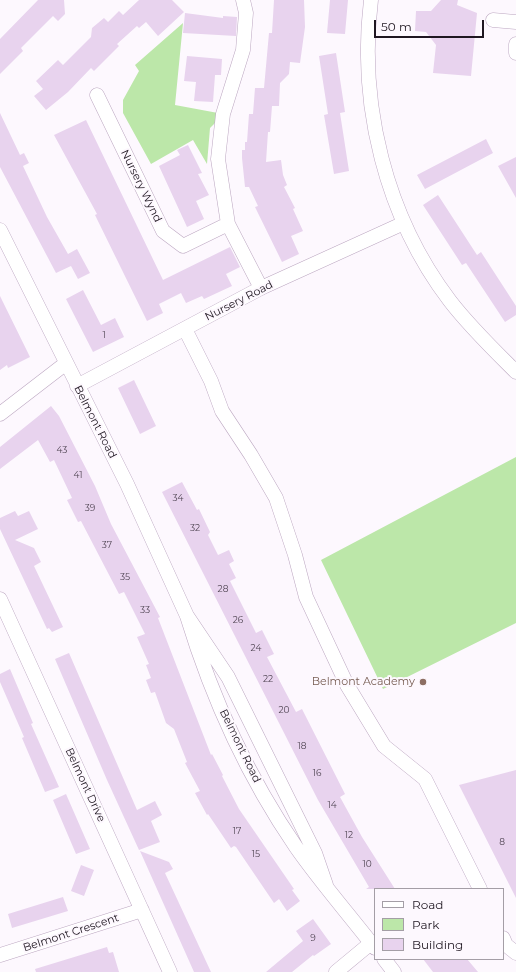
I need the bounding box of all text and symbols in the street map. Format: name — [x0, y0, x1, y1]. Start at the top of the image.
scale bar — [376, 12, 486, 38]
text: 50 m — [381, 19, 412, 34]
street label: Nursery Wynd — [118, 148, 164, 224]
street label: Nursery Road — [203, 278, 275, 324]
house number: 1 — [102, 330, 106, 340]
street label: Belmont Road — [71, 383, 119, 461]
house number: 43 — [57, 445, 67, 455]
house number: 41 — [74, 470, 82, 480]
house number: 34 — [172, 493, 184, 503]
house number: 39 — [85, 503, 95, 513]
house number: 32 — [190, 523, 200, 533]
house number: 37 — [102, 540, 112, 550]
house number: 35 — [120, 572, 130, 582]
house number: 28 — [218, 584, 228, 594]
house number: 33 — [140, 605, 150, 615]
house number: 26 — [233, 615, 243, 625]
house number: 24 — [251, 643, 261, 653]
house number: 22 — [263, 674, 273, 684]
place label: Belmont Academy — [312, 675, 415, 689]
marker: Belmont Academy — [418, 677, 428, 687]
house number: 20 — [278, 705, 290, 715]
street label: Belmont Road — [217, 707, 263, 785]
house number: 18 — [298, 741, 306, 751]
street label: Belmont Drive — [62, 746, 108, 824]
house number: 16 — [313, 768, 321, 778]
house number: 14 — [327, 800, 337, 810]
house number: 17 — [233, 826, 241, 836]
house number: 12 — [345, 830, 353, 840]
house number: 8 — [499, 837, 505, 847]
house number: 15 — [252, 849, 260, 859]
house number: 10 — [362, 859, 372, 869]
legend — [374, 888, 504, 960]
text: Road — [412, 897, 443, 912]
street label: Belmont Crescent — [21, 911, 121, 955]
text: Park — [412, 917, 439, 932]
house number: 9 — [310, 933, 316, 943]
text: Building — [412, 937, 463, 952]

